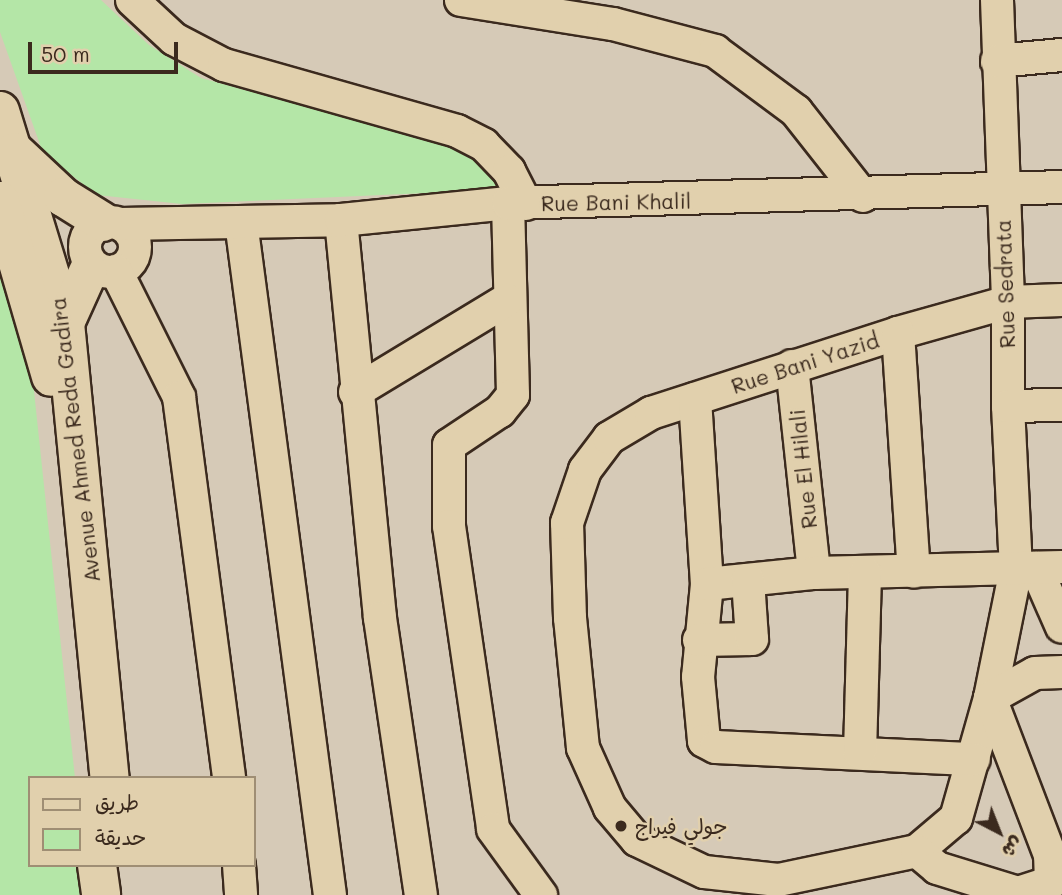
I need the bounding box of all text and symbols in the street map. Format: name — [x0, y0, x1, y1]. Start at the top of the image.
scale bar — [32, 28, 182, 72]
text: 50 m — [41, 40, 90, 67]
street label: Rue Bani Khalil — [541, 188, 691, 216]
street label: Rue Sedrata — [990, 219, 1020, 349]
street label: Avenue Ahmed Reda Gadira — [45, 296, 105, 584]
street label: Rue Bani Yazid — [728, 327, 882, 399]
street label: Rue El Hilali — [784, 408, 822, 530]
legend — [28, 776, 256, 867]
text: طريق — [95, 788, 139, 815]
north arrow — [964, 797, 1034, 867]
place label: جولي فيراج — [635, 813, 728, 839]
marker: جولي فيراج — [613, 818, 629, 834]
text: حديقة — [95, 823, 146, 850]
text: ش — [997, 832, 1030, 864]

